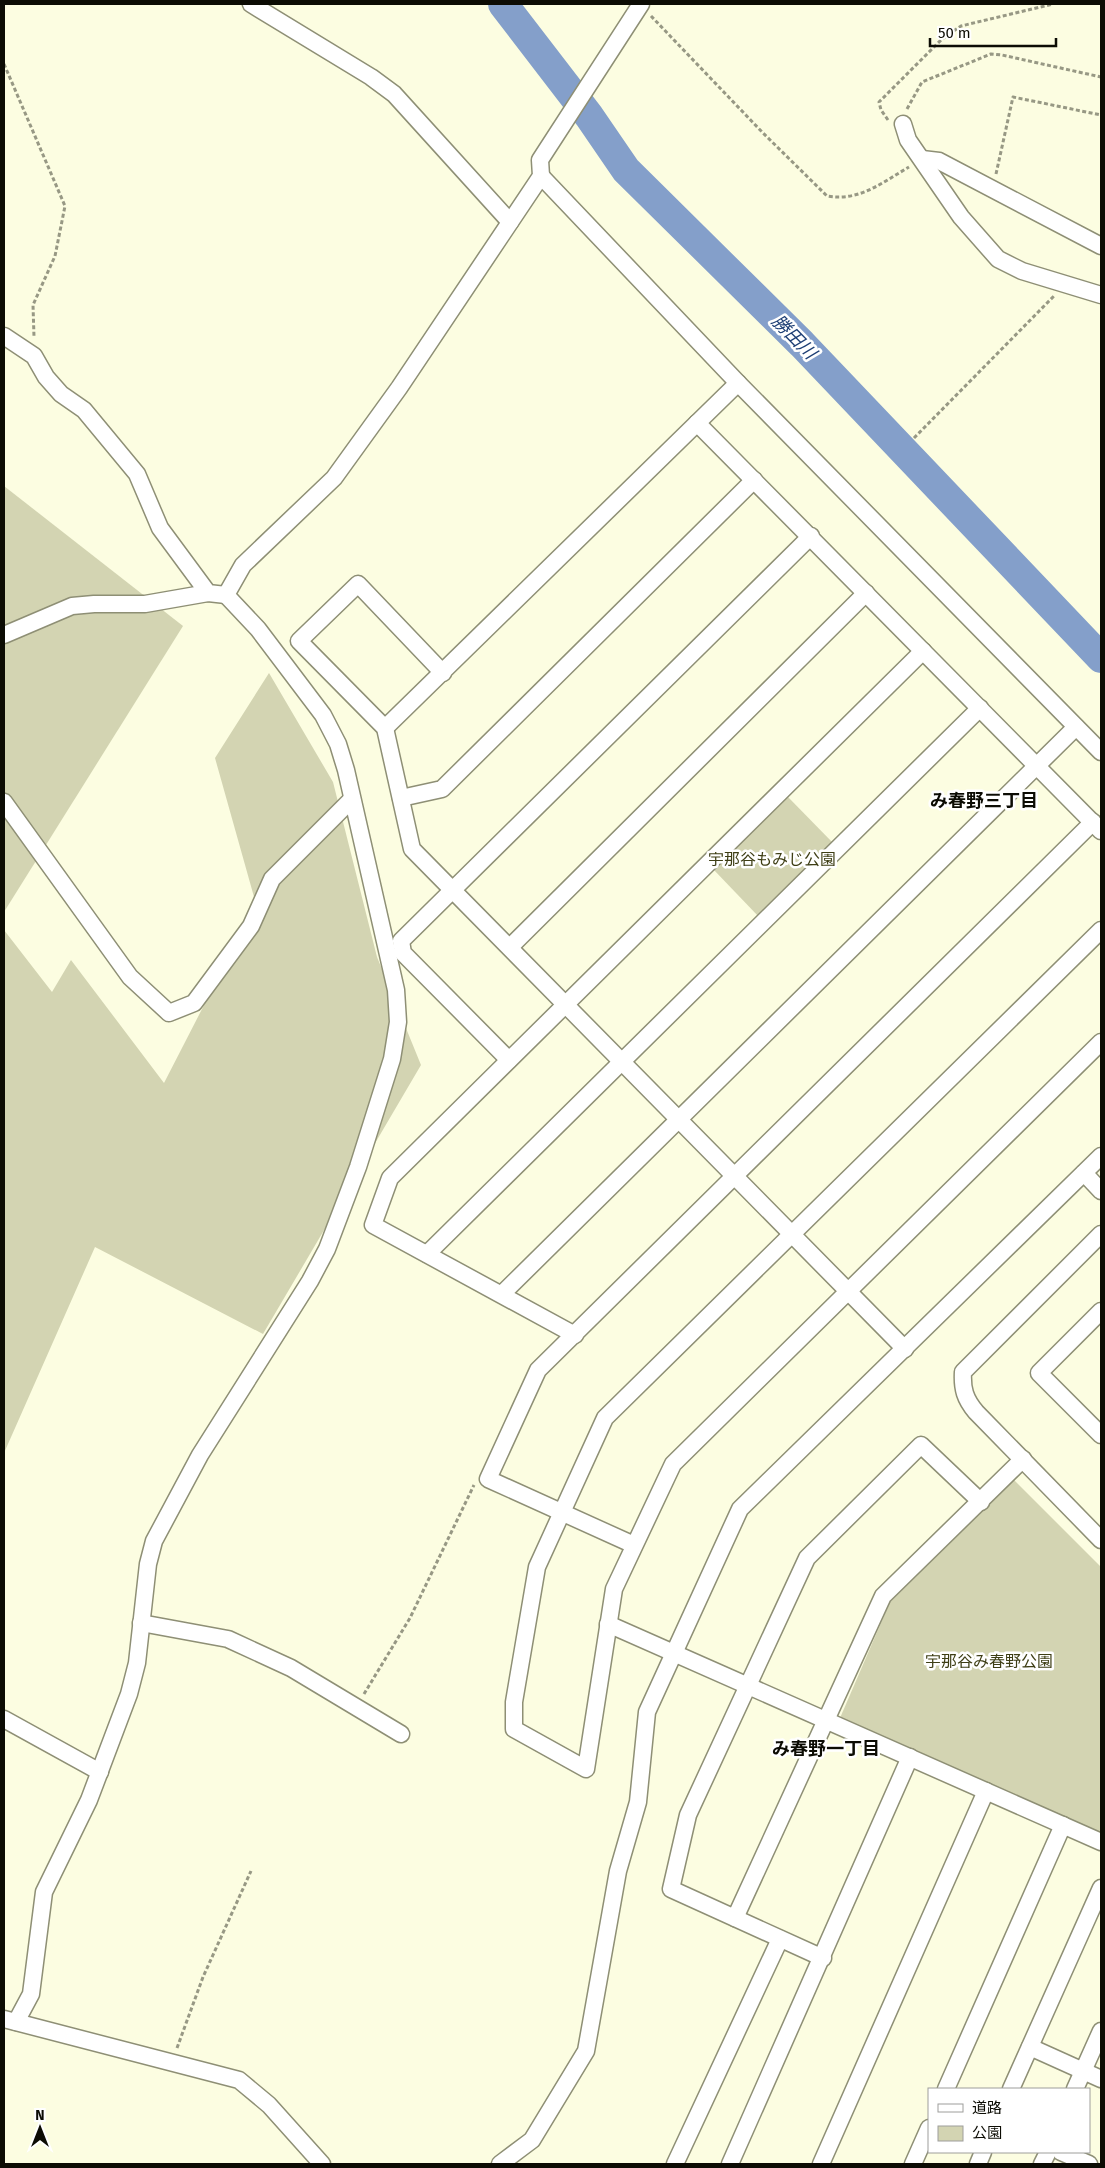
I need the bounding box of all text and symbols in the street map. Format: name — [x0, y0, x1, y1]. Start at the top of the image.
scale bar — [930, 15, 1056, 47]
text: 50 m — [938, 24, 971, 42]
water label: 勝田川 — [767, 310, 822, 365]
district label: み春野三丁目 — [930, 790, 1038, 812]
park label: 宇那谷もみじ公園 — [708, 850, 836, 869]
park label: 宇那谷み春野公園 — [925, 1652, 1053, 1671]
district label: み春野一丁目 — [772, 1738, 880, 1760]
legend — [928, 2088, 1090, 2153]
text: 道路 — [972, 2099, 1002, 2117]
north arrow — [15, 2103, 65, 2153]
text: N — [35, 2107, 45, 2124]
text: 公園 — [972, 2124, 1002, 2142]

